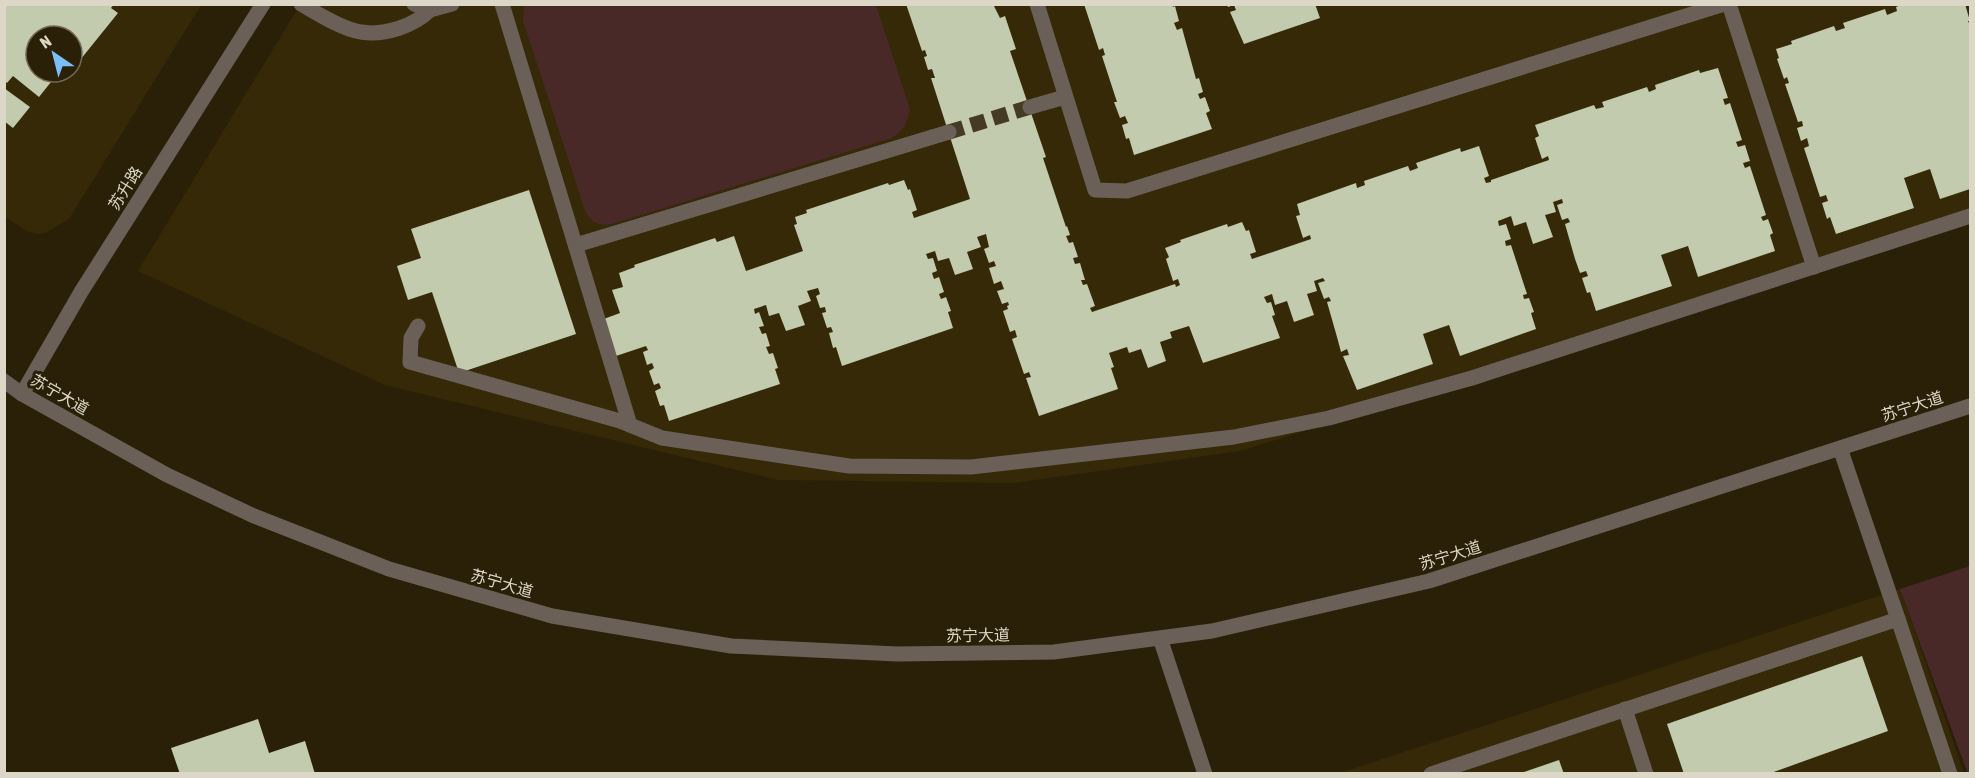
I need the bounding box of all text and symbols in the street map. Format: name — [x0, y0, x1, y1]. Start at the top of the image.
north arrow — [24, 24, 84, 84]
text: N — [36, 32, 54, 52]
street label: 苏升路 — [105, 163, 145, 213]
street label: 苏宁大道 — [28, 370, 92, 418]
street label: 苏宁大道 — [1879, 388, 1945, 424]
street label: 苏宁大道 — [1417, 537, 1483, 573]
street label: 苏宁大道 — [469, 566, 535, 600]
street label: 苏宁大道 — [946, 625, 1010, 645]

